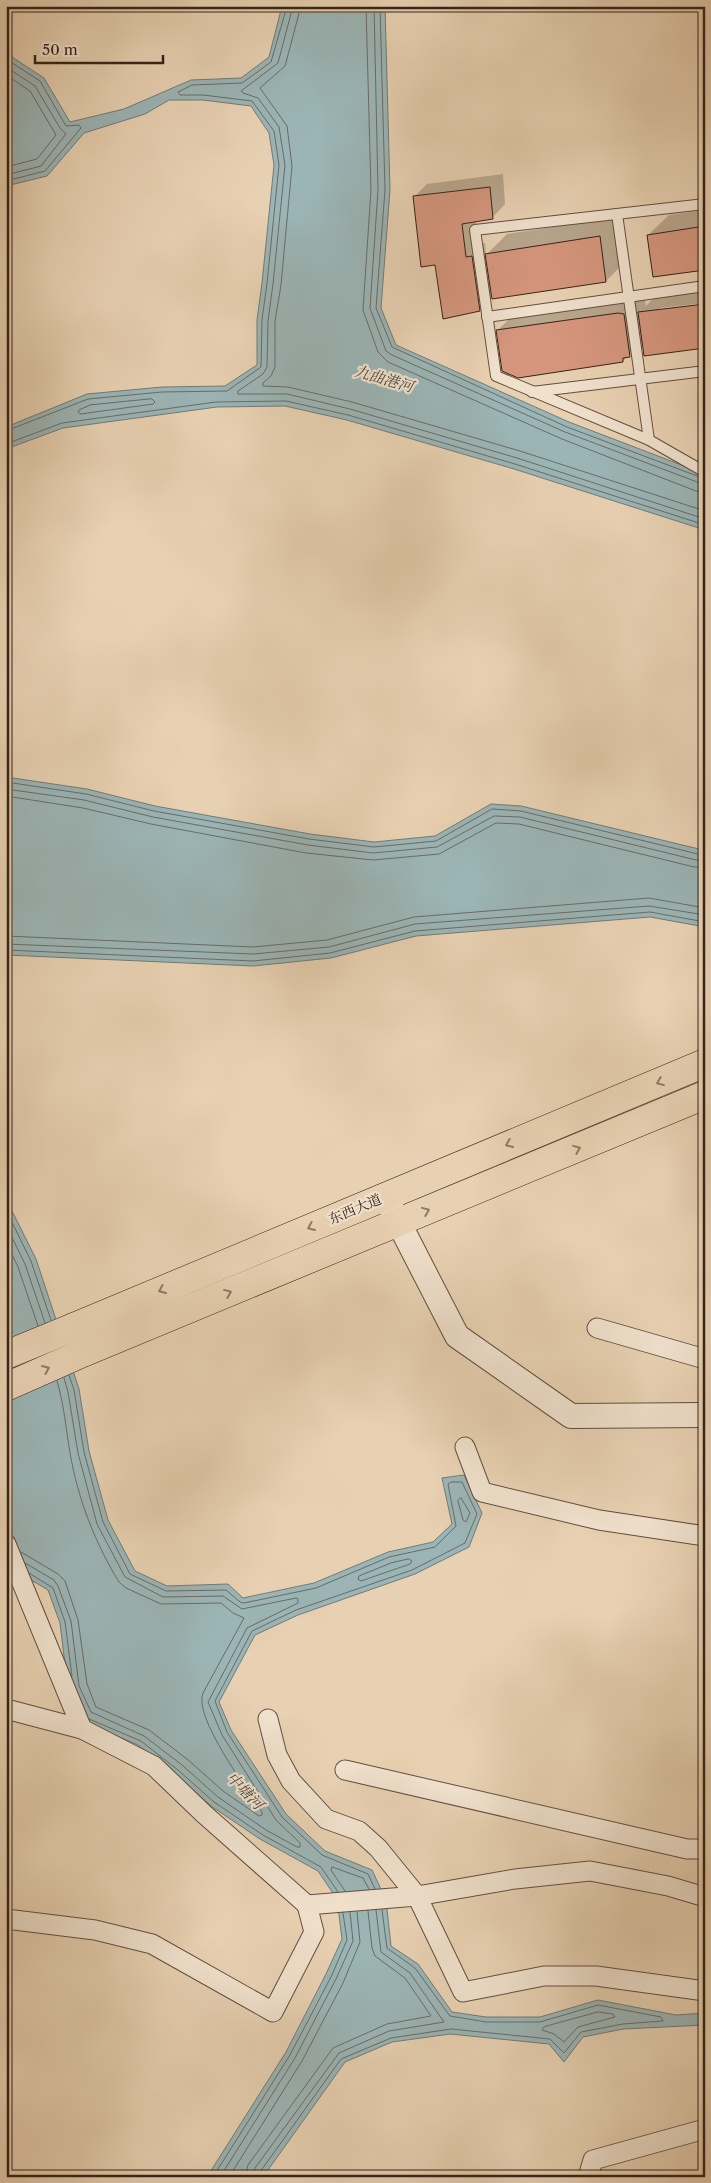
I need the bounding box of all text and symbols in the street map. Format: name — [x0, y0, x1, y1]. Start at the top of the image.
scale bar — [35, 32, 162, 64]
text: 50 m — [42, 40, 78, 59]
water label: 九曲港河 — [353, 361, 418, 397]
one-way arrow — [656, 1075, 665, 1086]
one-way arrow — [505, 1137, 514, 1148]
one-way arrow — [572, 1145, 580, 1155]
street label: 东西大道 — [326, 1190, 384, 1228]
one-way arrow — [421, 1207, 430, 1218]
one-way arrow — [307, 1221, 316, 1232]
one-way arrow — [158, 1285, 166, 1295]
one-way arrow — [223, 1289, 232, 1300]
one-way arrow — [41, 1365, 50, 1376]
water label: 中塘河 — [223, 1768, 270, 1816]

